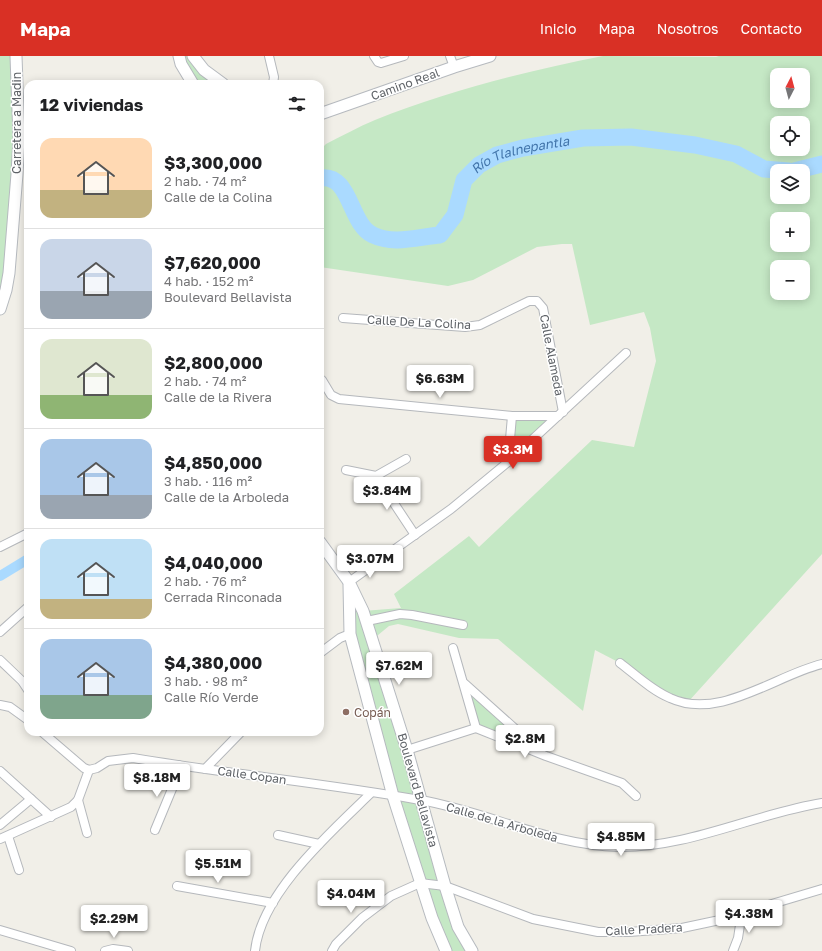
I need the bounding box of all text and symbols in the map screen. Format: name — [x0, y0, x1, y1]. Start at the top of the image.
text: Mapa — [20, 17, 71, 40]
text: Inicio — [540, 20, 576, 37]
text: Mapa — [598, 20, 635, 37]
text: Nosotros — [657, 20, 718, 37]
text: Contacto — [740, 20, 802, 37]
street label: Camino Real — [369, 65, 442, 103]
north arrow — [770, 68, 810, 108]
map controls — [770, 68, 810, 300]
street label: Carretera a Madin — [9, 72, 24, 174]
icon: filters — [286, 93, 308, 115]
text: 12 viviendas — [40, 94, 143, 115]
button: locate — [770, 116, 810, 156]
water label: Río Tlalnepantla — [467, 132, 571, 177]
text: $3,300,000 — [164, 152, 262, 173]
icon: home — [72, 154, 120, 202]
button: layers — [770, 164, 810, 204]
text: 2 hab. · 74 m² — [164, 173, 246, 189]
text: Calle de la Colina — [164, 189, 272, 205]
button: + — [770, 212, 810, 252]
text: $7,620,000 — [164, 252, 261, 273]
icon: home — [72, 255, 120, 303]
button: − — [770, 260, 810, 300]
text: 4 hab. · 152 m² — [164, 273, 253, 289]
text: Boulevard Bellavista — [164, 289, 292, 305]
street label: Calle De La Colina — [367, 312, 471, 332]
street label: Calle Alameda — [537, 313, 567, 397]
text: $2,800,000 — [164, 352, 263, 373]
icon: home — [72, 355, 120, 403]
pin: $6.63M — [407, 365, 473, 399]
text: $6.63M — [416, 370, 464, 386]
text: 2 hab. · 74 m² — [164, 373, 246, 389]
text: Calle de la Rivera — [164, 389, 272, 405]
pin: $3.3M — [485, 436, 541, 470]
text: $3.3M — [493, 441, 533, 457]
text: $4,850,000 — [164, 452, 262, 473]
icon: home — [72, 455, 120, 503]
text: 3 hab. · 116 m² — [164, 473, 252, 489]
pin: $3.84M — [354, 477, 420, 511]
text: $3.84M — [363, 482, 411, 498]
text: Calle de la Arboleda — [164, 489, 289, 505]
pin: $3.07M — [337, 545, 403, 579]
text: $3.07M — [346, 550, 394, 566]
text: $4,040,000 — [164, 552, 263, 573]
icon: home — [72, 555, 120, 603]
text: 2 hab. · 76 m² — [164, 573, 246, 589]
text: Cerrada Rinconada — [164, 589, 282, 605]
text: $4,380,000 — [164, 652, 262, 673]
pin: $7.62M — [366, 652, 432, 686]
icon: home — [72, 655, 120, 703]
text: $7.62M — [375, 657, 423, 673]
text: 3 hab. · 98 m² — [164, 673, 247, 689]
text: Calle Río Verde — [164, 689, 258, 705]
place label: Copán — [354, 705, 391, 720]
marker: Copán — [341, 707, 351, 717]
pin: $2.8M — [497, 725, 553, 759]
text: $2.8M — [505, 730, 545, 746]
street label: Boulevard Bellavista — [395, 731, 441, 849]
street label: Calle Copan — [217, 763, 287, 787]
pin: $8.18M — [124, 764, 190, 798]
text: $8.18M — [133, 769, 181, 785]
street label: Calle de la Arboleda — [444, 799, 560, 845]
pin: $4.85M — [588, 823, 654, 857]
text: $4.85M — [597, 828, 645, 844]
pin: $5.51M — [185, 850, 251, 884]
text: $5.51M — [195, 855, 242, 871]
pin: $4.04M — [318, 880, 384, 914]
text: $4.04M — [326, 885, 376, 901]
pin: $4.38M — [716, 900, 782, 934]
pin: $2.29M — [81, 905, 147, 939]
text: $4.38M — [725, 905, 773, 921]
text: $2.29M — [90, 910, 138, 926]
street label: Calle Pradera — [605, 919, 683, 939]

